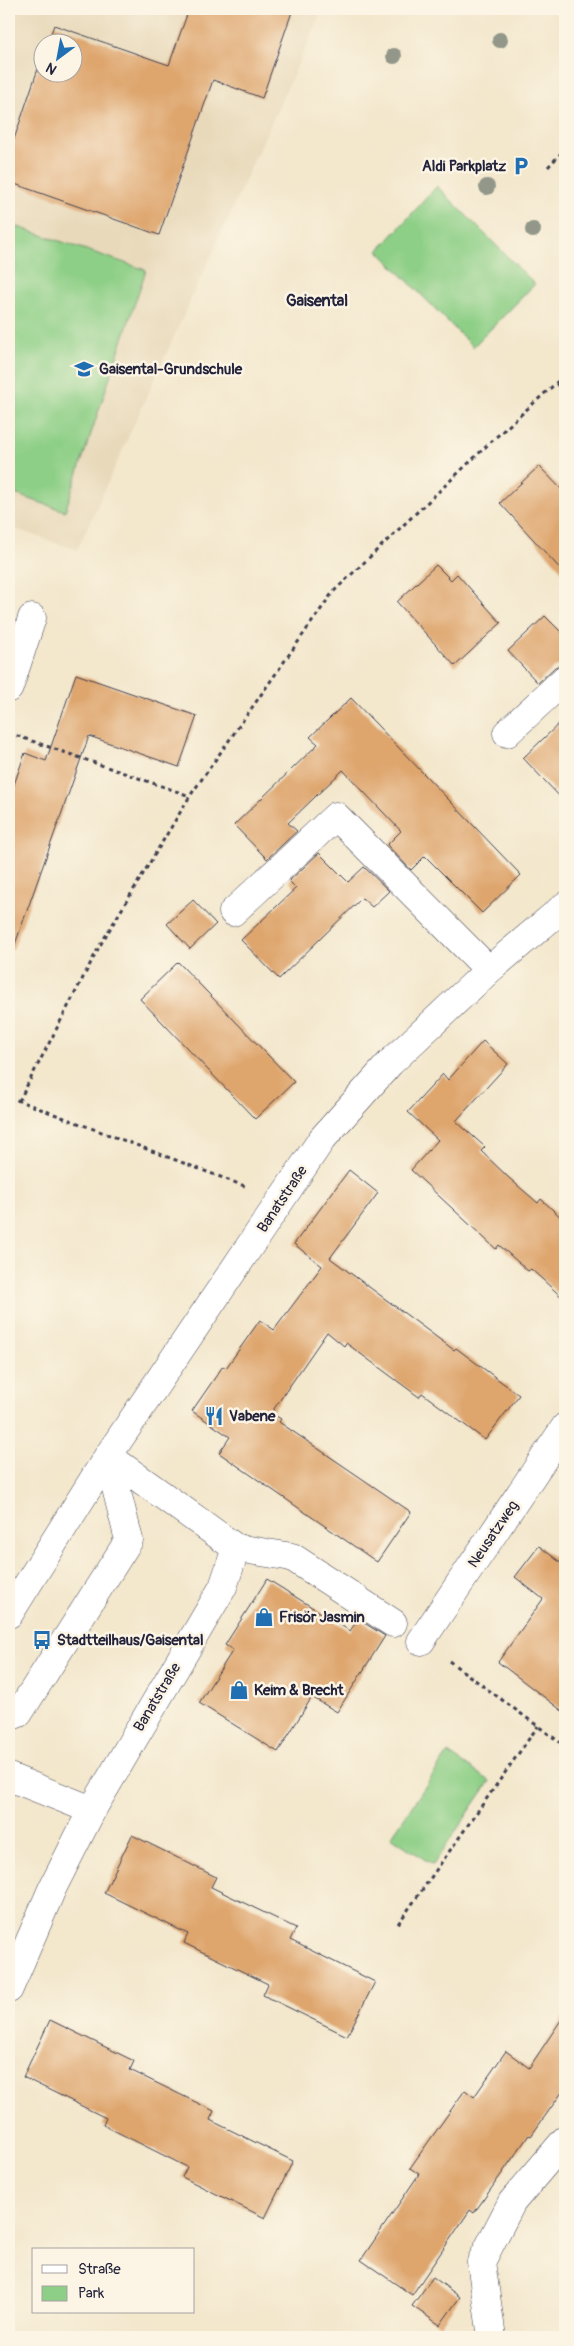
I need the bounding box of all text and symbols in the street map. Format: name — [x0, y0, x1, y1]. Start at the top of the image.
north arrow — [32, 32, 82, 82]
text: N — [43, 59, 60, 78]
parking icon: Aldi Parkplatz — [510, 155, 532, 177]
place label: Aldi Parkplatz — [422, 157, 506, 176]
district label: Gaisental — [286, 291, 348, 311]
school or university icon: Gaisental-Grundschule — [73, 358, 95, 380]
place label: Gaisental-Grundschule — [99, 360, 243, 379]
street label: Banatstraße — [253, 1162, 312, 1236]
restaurant icon: Vabene — [203, 1405, 225, 1427]
place label: Vabene — [229, 1407, 276, 1426]
street label: Neusatzweg — [464, 1497, 523, 1572]
shop icon: Frisör Jasmin — [253, 1606, 275, 1628]
place label: Frisör Jasmin — [279, 1608, 365, 1627]
bus stop icon: Stadtteilhaus/Gaisental — [31, 1629, 53, 1651]
place label: Stadtteilhaus/Gaisental — [57, 1631, 204, 1650]
street label: Banatstraße — [130, 1659, 186, 1735]
shop icon: Keim & Brecht — [228, 1679, 250, 1701]
place label: Keim & Brecht — [254, 1681, 345, 1700]
legend — [32, 2248, 195, 2314]
text: Straße — [78, 2260, 121, 2279]
text: Park — [78, 2284, 105, 2303]

